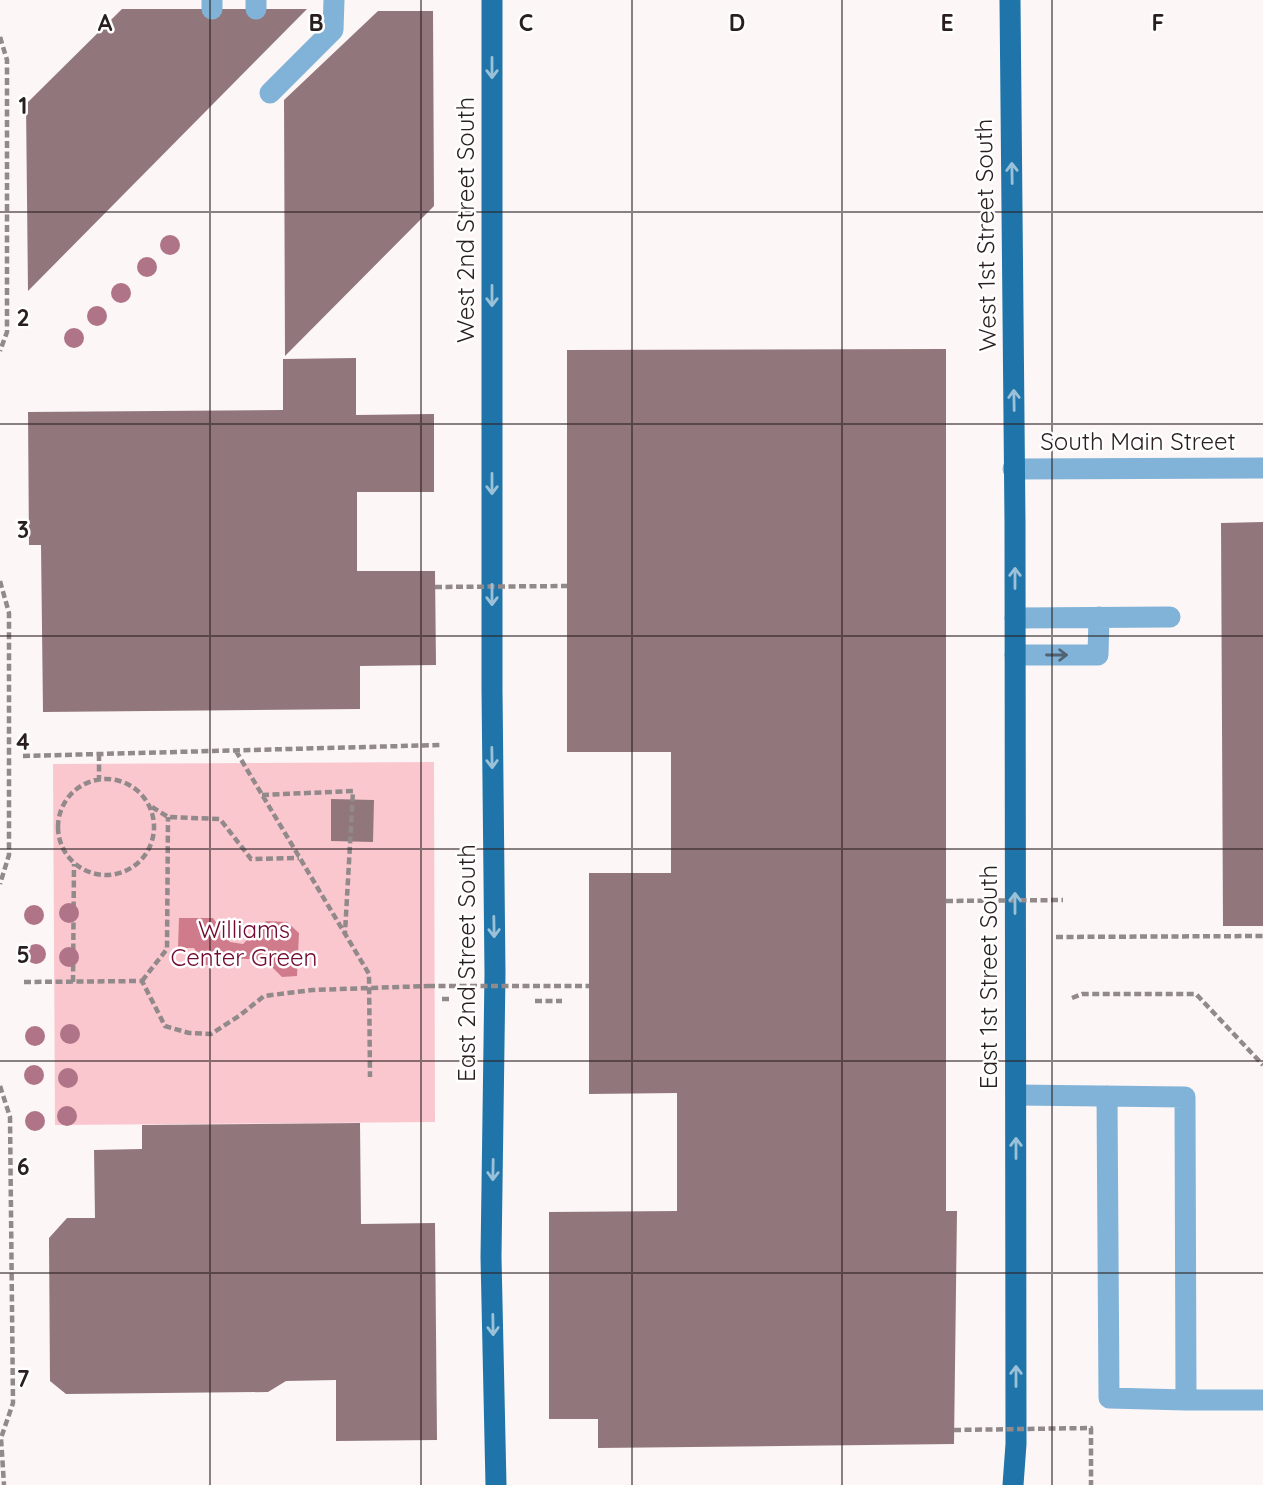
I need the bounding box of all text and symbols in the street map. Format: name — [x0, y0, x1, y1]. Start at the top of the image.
text: A — [98, 8, 113, 37]
text: B — [308, 8, 324, 37]
text: C — [519, 8, 533, 37]
text: D — [729, 8, 745, 37]
text: E — [940, 8, 954, 37]
text: F — [1152, 8, 1164, 37]
one-way arrow — [485, 56, 499, 79]
text: 1 — [19, 91, 27, 120]
street label: West 2nd Street South — [450, 97, 480, 343]
street label: West 1st Street South — [968, 118, 1002, 352]
one-way arrow — [1005, 162, 1019, 185]
one-way arrow — [485, 284, 499, 307]
text: 2 — [16, 303, 30, 332]
one-way arrow — [1007, 389, 1021, 412]
street label: South Main Street — [1040, 426, 1236, 456]
one-way arrow — [485, 472, 499, 495]
text: 3 — [17, 515, 29, 544]
one-way arrow — [1008, 567, 1022, 590]
one-way arrow — [485, 584, 499, 607]
one-way arrow — [1045, 648, 1068, 662]
text: 4 — [16, 727, 30, 756]
one-way arrow — [486, 746, 499, 769]
street label: East 2nd Street South — [451, 844, 481, 1082]
street label: East 1st Street South — [973, 865, 1003, 1089]
one-way arrow — [1008, 892, 1022, 915]
park label: Williams Center Green — [171, 914, 317, 972]
one-way arrow — [488, 915, 501, 938]
text: 5 — [16, 940, 30, 969]
one-way arrow — [1009, 1137, 1023, 1160]
text: 6 — [17, 1152, 29, 1181]
one-way arrow — [486, 1158, 500, 1181]
one-way arrow — [486, 1313, 499, 1336]
text: 7 — [17, 1364, 30, 1393]
one-way arrow — [1009, 1365, 1023, 1388]

